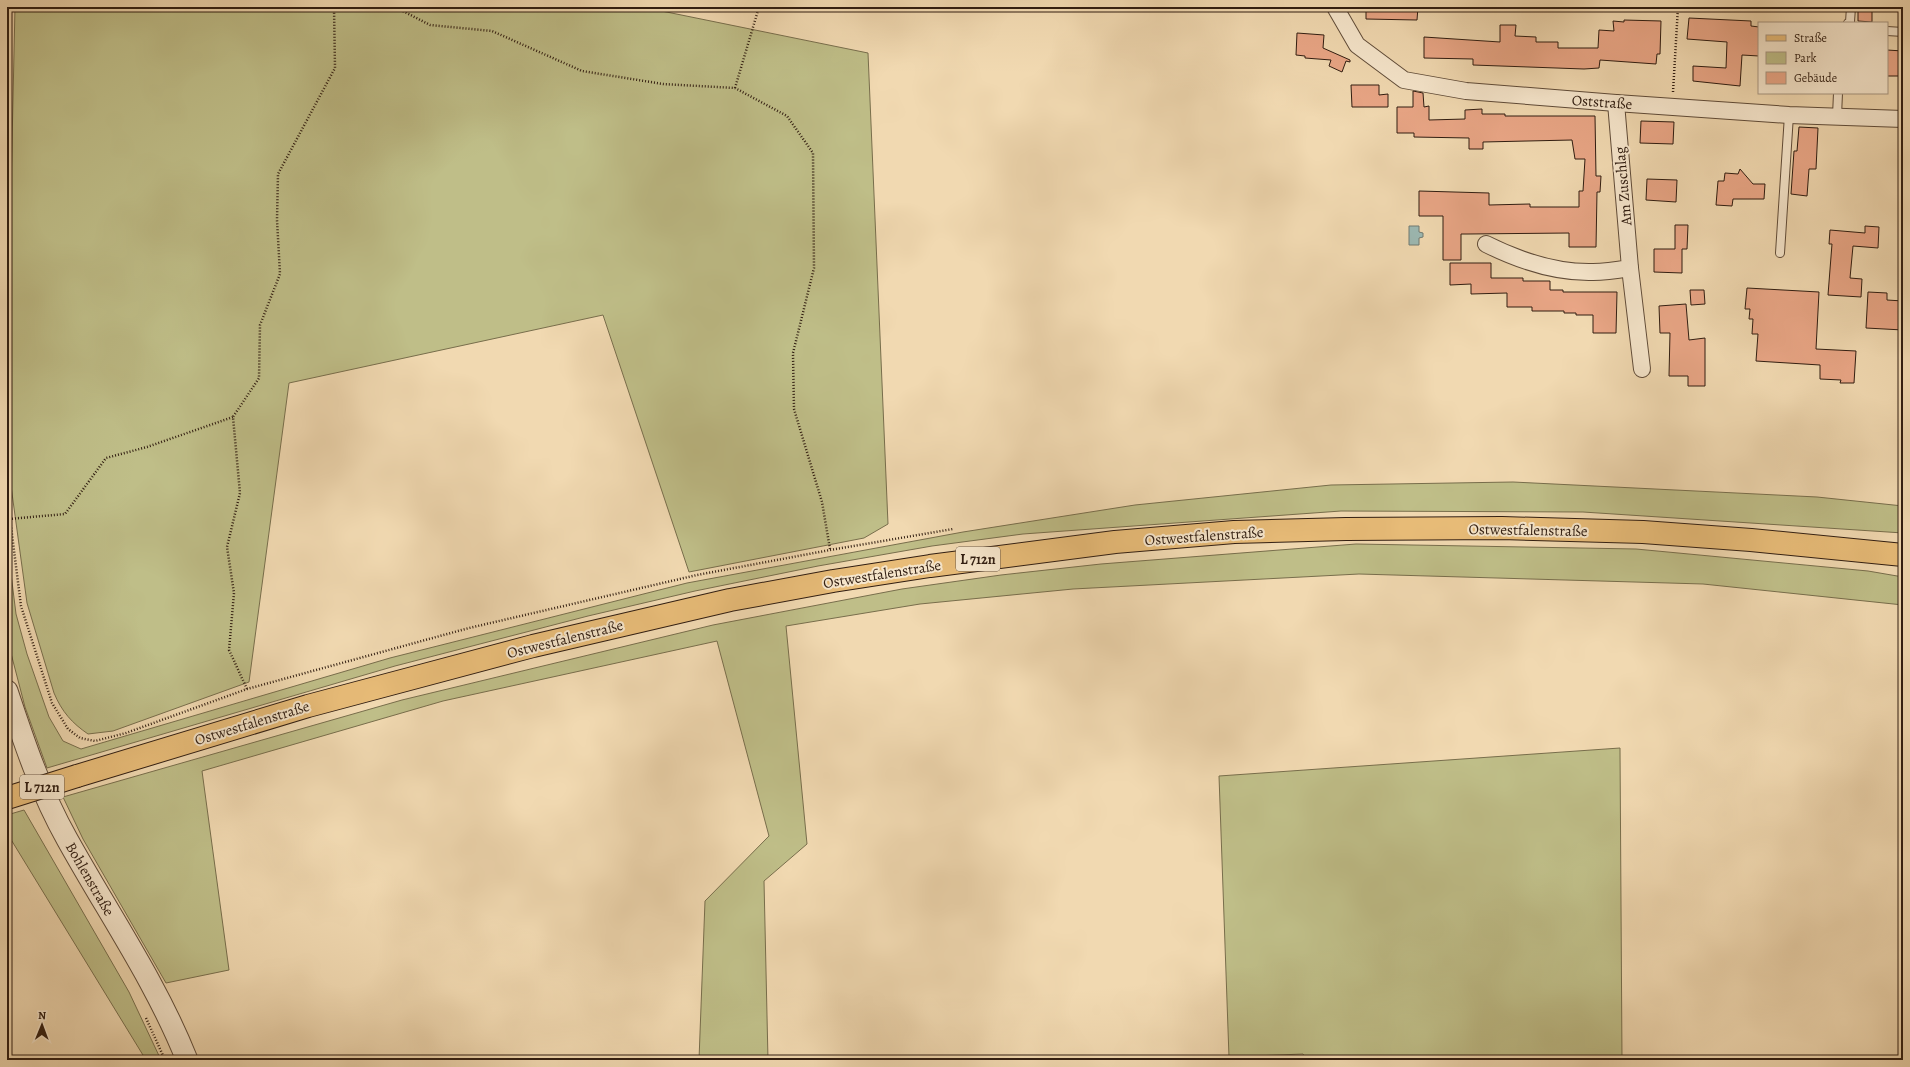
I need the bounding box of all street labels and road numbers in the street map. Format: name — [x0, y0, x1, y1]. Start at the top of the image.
street label: Oststraße — [1571, 90, 1633, 114]
street label: Am Zuschlag — [1610, 145, 1636, 227]
street label: Ostwestfalenstraße — [1468, 519, 1588, 541]
street label: Ostwestfalenstraße — [1144, 522, 1264, 550]
road number: L 712n — [956, 547, 1000, 571]
street label: Ostwestfalenstraße — [822, 555, 943, 593]
street label: Ostwestfalenstraße — [505, 615, 625, 663]
street label: Ostwestfalenstraße — [192, 696, 312, 750]
road number: L 712n — [20, 775, 64, 799]
street label: Bohlenstraße — [61, 838, 119, 920]

